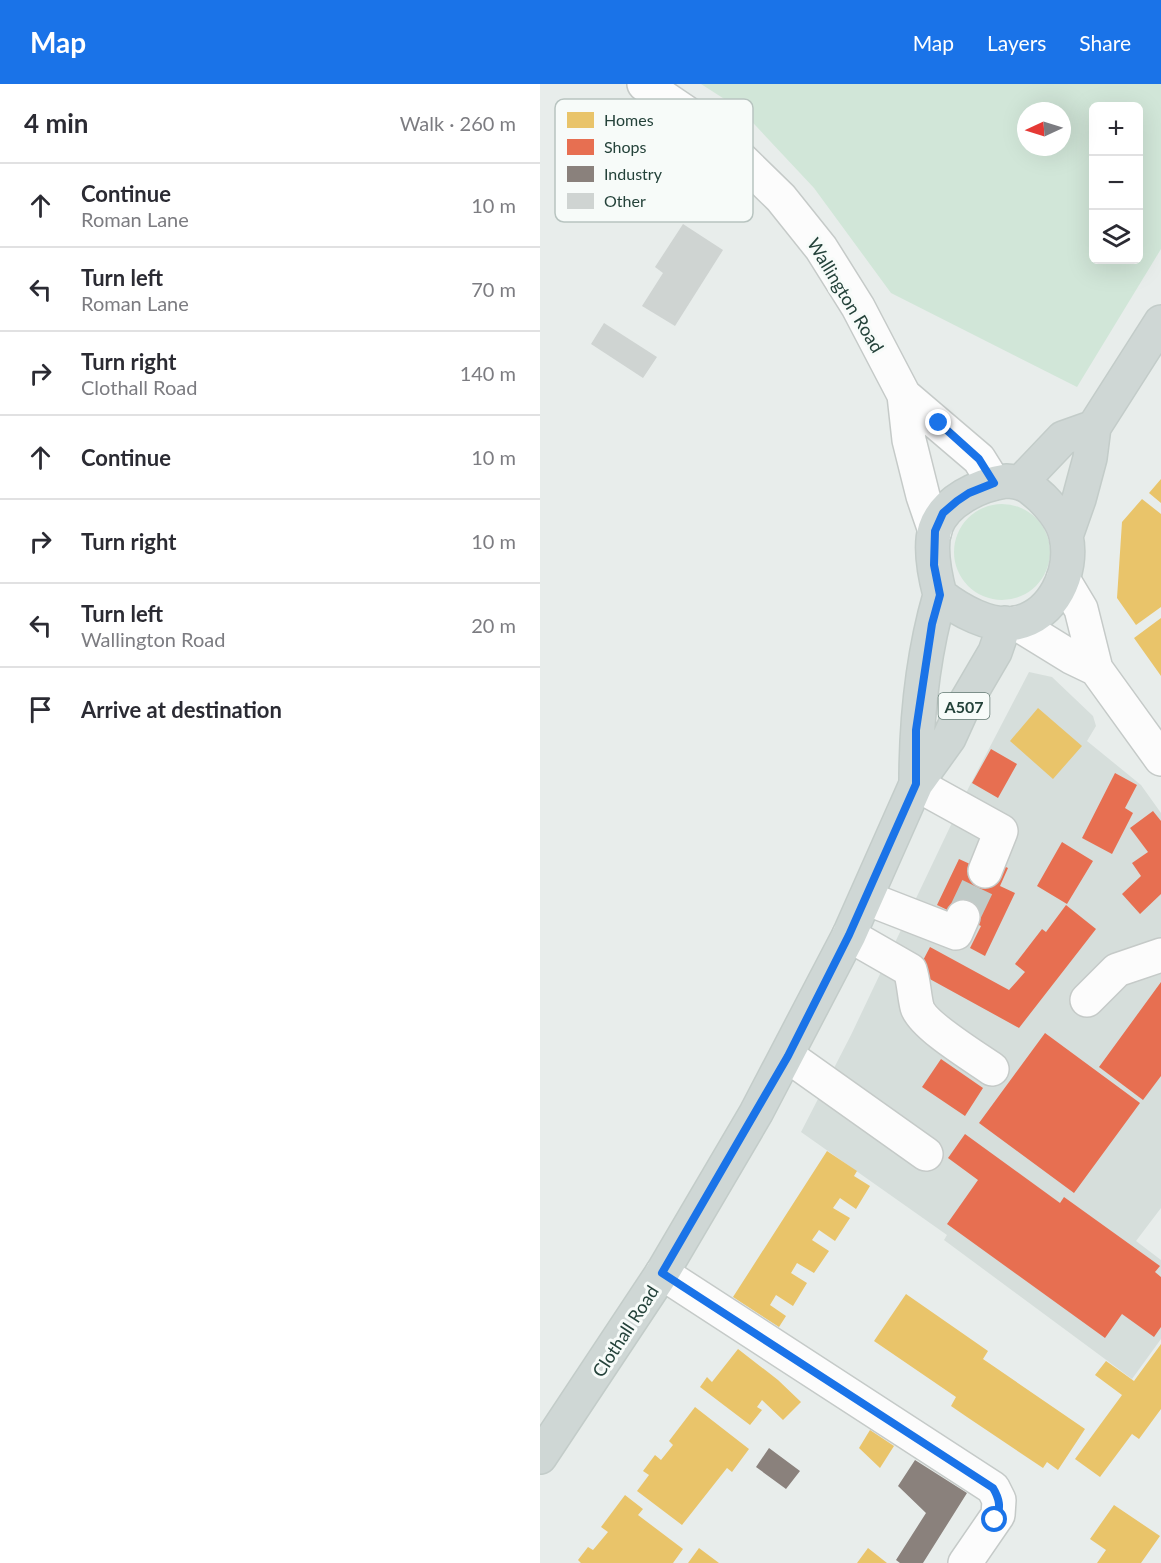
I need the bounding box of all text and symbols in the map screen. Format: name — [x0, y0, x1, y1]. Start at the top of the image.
text: Map — [30, 25, 86, 59]
text: Map — [913, 30, 954, 55]
text: Layers — [987, 30, 1046, 55]
text: Share — [1079, 30, 1131, 55]
legend — [555, 99, 753, 222]
north arrow — [1017, 102, 1071, 156]
map controls — [1089, 102, 1143, 264]
button: + — [1089, 102, 1143, 156]
text: 4 min — [24, 107, 88, 139]
text: Homes — [604, 110, 654, 129]
text: Walk · 260 m — [400, 111, 516, 135]
text: Shops — [604, 137, 647, 156]
button: − — [1089, 156, 1143, 210]
text: Industry — [604, 164, 663, 183]
text: Continue — [81, 180, 171, 207]
icon: ahead — [24, 189, 57, 222]
text: Other — [604, 191, 646, 210]
text: 10 m — [471, 193, 516, 217]
text: Roman Lane — [81, 207, 189, 231]
button: layers — [1089, 210, 1143, 264]
street label: Wallington Road — [803, 234, 889, 356]
text: Turn left — [81, 264, 163, 291]
icon: left — [24, 273, 57, 306]
text: 70 m — [471, 277, 516, 301]
text: Roman Lane — [81, 291, 189, 315]
text: Turn right — [81, 348, 176, 375]
icon: right — [24, 357, 57, 390]
text: 140 m — [460, 361, 516, 385]
text: Clothall Road — [81, 375, 197, 399]
route end — [925, 409, 951, 435]
icon: ahead — [24, 441, 57, 474]
text: Continue — [81, 444, 171, 471]
text: 10 m — [471, 445, 516, 469]
icon: right — [24, 525, 57, 558]
text: Turn right — [81, 528, 176, 555]
text: 10 m — [471, 529, 516, 553]
text: Turn left — [81, 600, 163, 627]
icon: left — [24, 609, 57, 642]
text: 20 m — [471, 613, 516, 637]
text: Wallington Road — [81, 627, 225, 651]
icon: arrive — [24, 693, 57, 726]
road number: A507 — [938, 693, 990, 719]
text: Arrive at destination — [81, 696, 282, 723]
street label: Clothall Road — [587, 1281, 663, 1381]
route start — [981, 1506, 1007, 1532]

